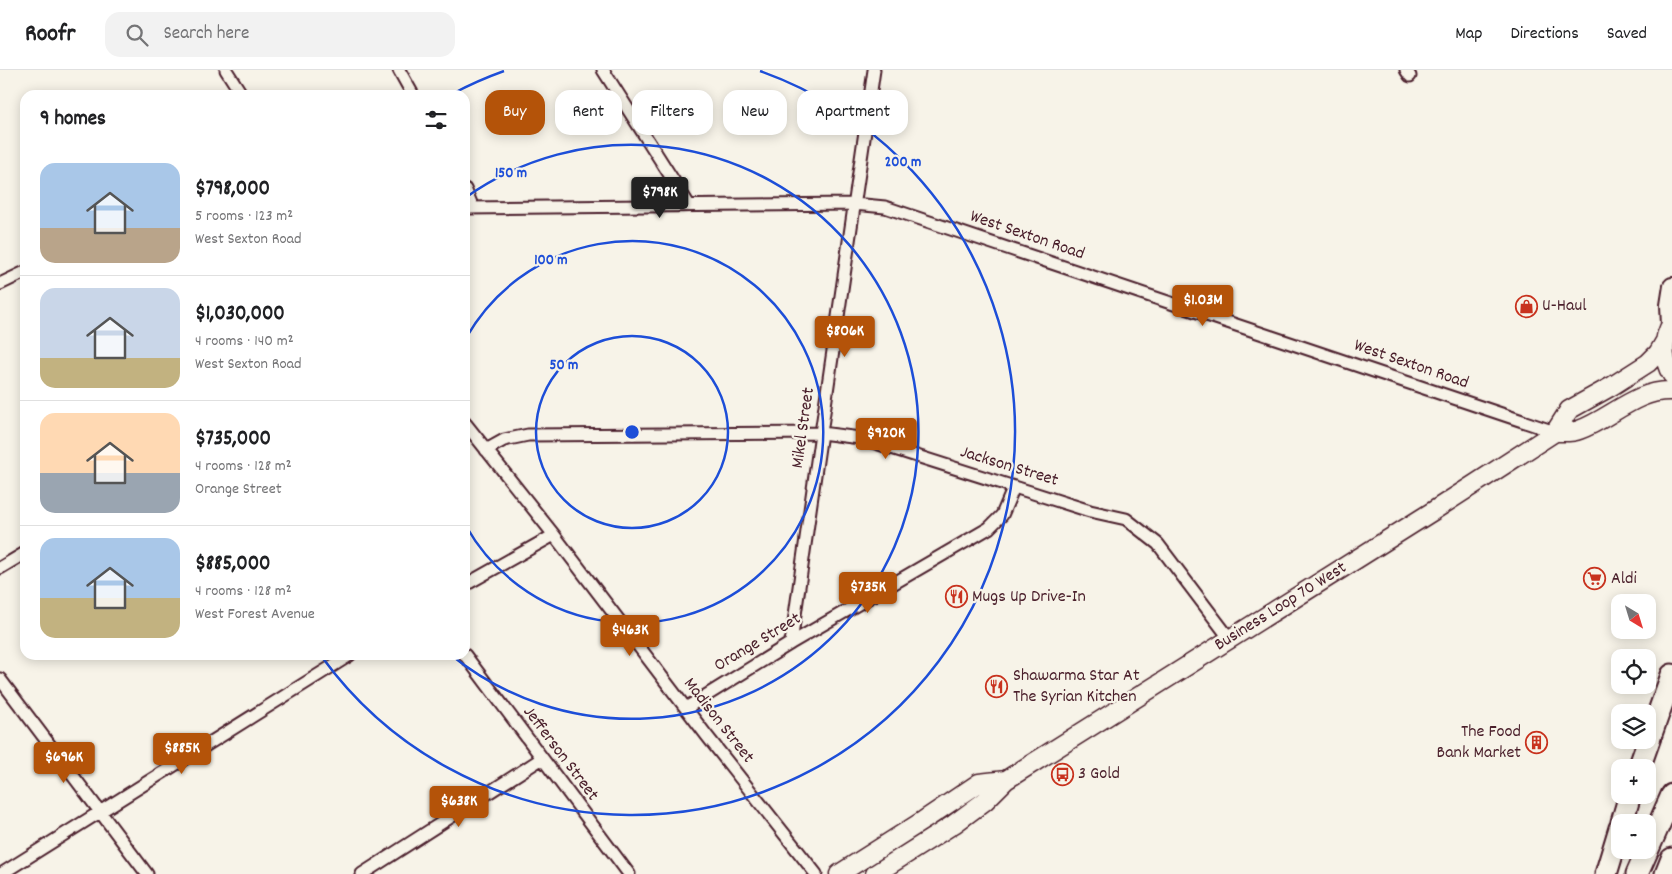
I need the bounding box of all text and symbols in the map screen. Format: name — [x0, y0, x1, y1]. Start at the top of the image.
search box — [105, 12, 455, 57]
text: Roofr — [25, 18, 75, 52]
icon: search — [123, 21, 151, 49]
text: Search here — [163, 21, 249, 48]
text: Map — [1455, 22, 1482, 47]
text: Directions — [1510, 22, 1579, 47]
text: Saved — [1607, 22, 1647, 47]
chip: Buy — [485, 90, 545, 135]
chip: Rent — [555, 90, 622, 135]
chip: Filters — [632, 90, 713, 135]
chip: New — [723, 90, 787, 135]
chip: Apartment — [797, 90, 908, 135]
text: 9 homes — [40, 105, 106, 135]
icon: filters — [422, 106, 450, 134]
text: 200 m — [885, 152, 921, 174]
text: 150 m — [495, 163, 527, 185]
text: $798,000 — [195, 175, 270, 205]
pin: $798K — [625, 176, 695, 219]
text: $798K — [642, 181, 678, 204]
icon: home — [80, 183, 140, 243]
text: 5 rooms · 123 m² — [195, 205, 293, 228]
street label: West Sexton Road — [966, 205, 1088, 267]
text: West Sexton Road — [195, 228, 302, 251]
text: 100 m — [534, 250, 568, 272]
pin: $1.03M — [1162, 284, 1244, 327]
text: $1.03M — [1183, 289, 1223, 312]
shop icon: U-Haul — [1514, 294, 1538, 318]
place label: U-Haul — [1542, 294, 1587, 319]
text: $1,030,000 — [195, 300, 285, 330]
icon: home — [80, 308, 140, 368]
pin: $806K — [810, 316, 880, 358]
text: $806K — [826, 320, 864, 343]
text: 4 rooms · 140 m² — [195, 330, 294, 353]
street label: West Sexton Road — [1350, 334, 1472, 396]
text: West Sexton Road — [195, 353, 302, 376]
text: 50 m — [550, 355, 578, 377]
street label: Mikel Street — [786, 386, 822, 470]
pin: $920K — [851, 418, 921, 460]
text: $920K — [867, 422, 905, 445]
centre of rings — [623, 423, 641, 441]
text: $735,000 — [195, 425, 271, 455]
icon: home — [80, 433, 140, 493]
street label: Jackson Street — [957, 440, 1061, 494]
text: 4 rooms · 128 m² — [195, 455, 292, 478]
text: Orange Street — [195, 478, 282, 501]
text: $885,000 — [195, 550, 271, 580]
street label: Business Loop 70 West — [1210, 556, 1352, 658]
icon: home — [80, 558, 140, 618]
supermarket icon: Aldi — [1583, 567, 1607, 591]
place label: Aldi — [1611, 567, 1637, 592]
pin: $735K — [833, 572, 903, 614]
text: $735K — [850, 576, 886, 599]
text: 4 rooms · 128 m² — [195, 580, 292, 603]
restaurant icon: Mugs Up Drive-In — [944, 585, 968, 609]
place label: Mugs Up Drive-In — [972, 585, 1086, 610]
north arrow — [1611, 594, 1656, 639]
map controls — [1611, 594, 1656, 859]
text: West Forest Avenue — [195, 603, 315, 626]
street label: Orange Street — [710, 607, 807, 679]
pin: $463K — [595, 614, 665, 657]
text: $463K — [611, 619, 649, 642]
button: locate — [1611, 649, 1656, 694]
place label: Shawarma Star At The Syrian Kitchen — [1013, 664, 1140, 710]
street label: Madison Street — [677, 673, 760, 769]
restaurant icon: Shawarma Star At The Syrian Kitchen — [985, 674, 1009, 698]
street label: Jefferson Street — [516, 701, 604, 807]
button: layers — [1611, 704, 1656, 749]
place label: The Food Bank Market — [1437, 720, 1521, 766]
building icon: The Food Bank Market — [1525, 730, 1549, 754]
pin: $885K — [147, 732, 217, 775]
text: $885K — [164, 737, 200, 760]
pin: $696K — [29, 742, 99, 784]
text: $696K — [45, 746, 83, 769]
button: + — [1611, 759, 1656, 804]
bus stop icon: 3 Gold — [1050, 762, 1074, 786]
place label: 3 Gold — [1078, 762, 1120, 787]
pin: $638K — [424, 786, 494, 828]
text: $638K — [441, 790, 477, 813]
button: − — [1611, 814, 1656, 859]

